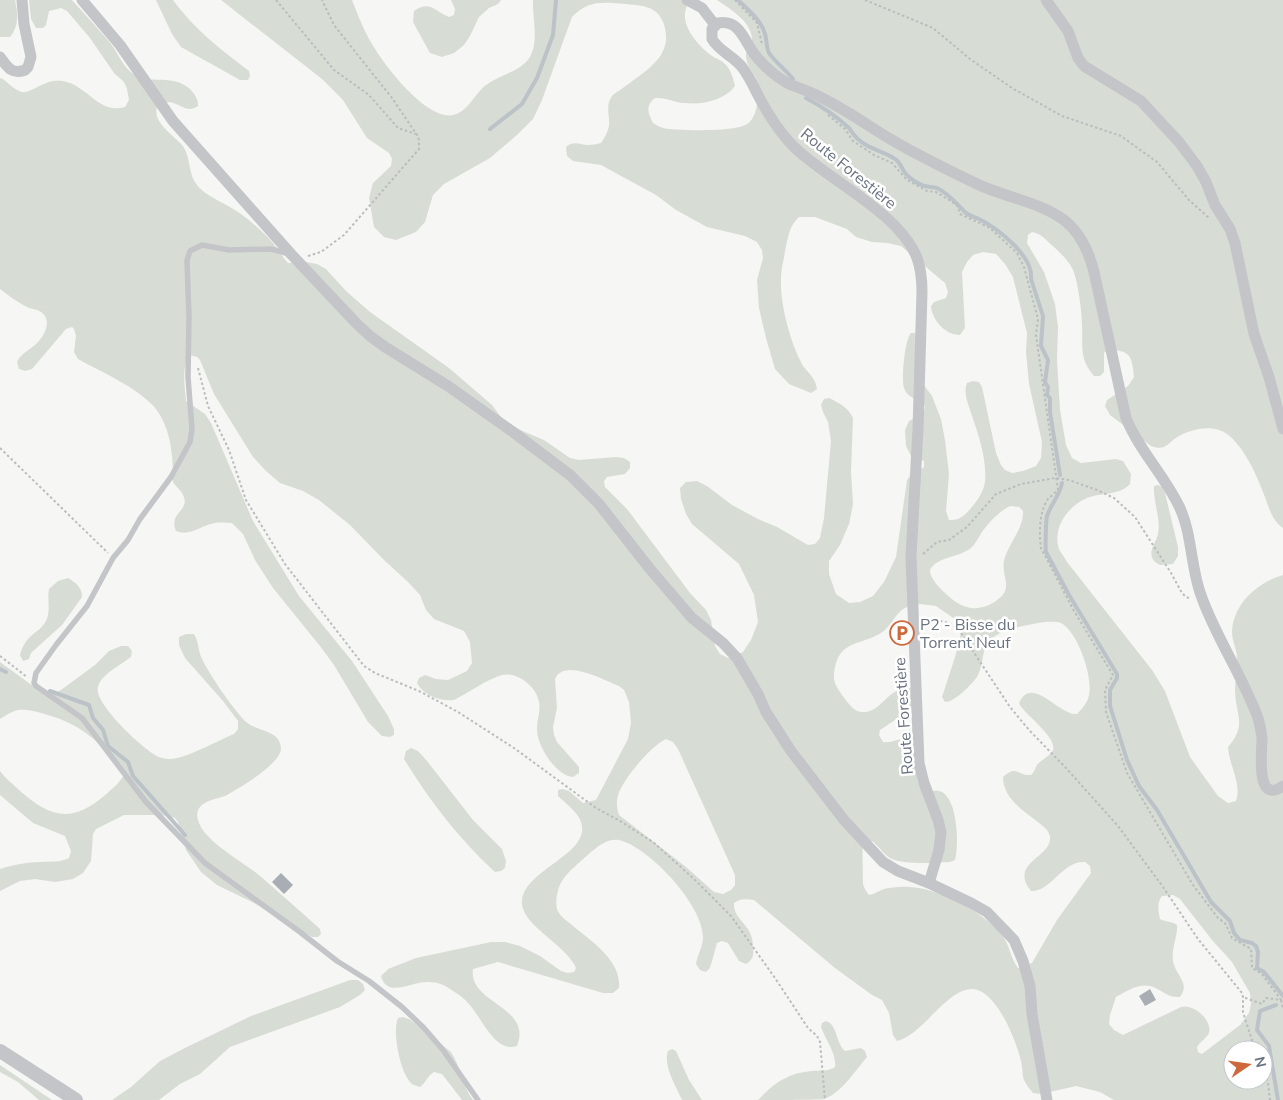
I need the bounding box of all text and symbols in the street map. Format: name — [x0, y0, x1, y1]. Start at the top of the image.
street label: Route Forestière — [796, 123, 901, 214]
place label: P2 - Bisse du Torrent Neuf — [920, 614, 1016, 654]
parking icon: P2 - Bisse du Torrent Neuf — [889, 620, 915, 646]
street label: Route Forestière — [889, 656, 919, 775]
north arrow — [1223, 1040, 1273, 1090]
text: N — [1250, 1055, 1271, 1069]

